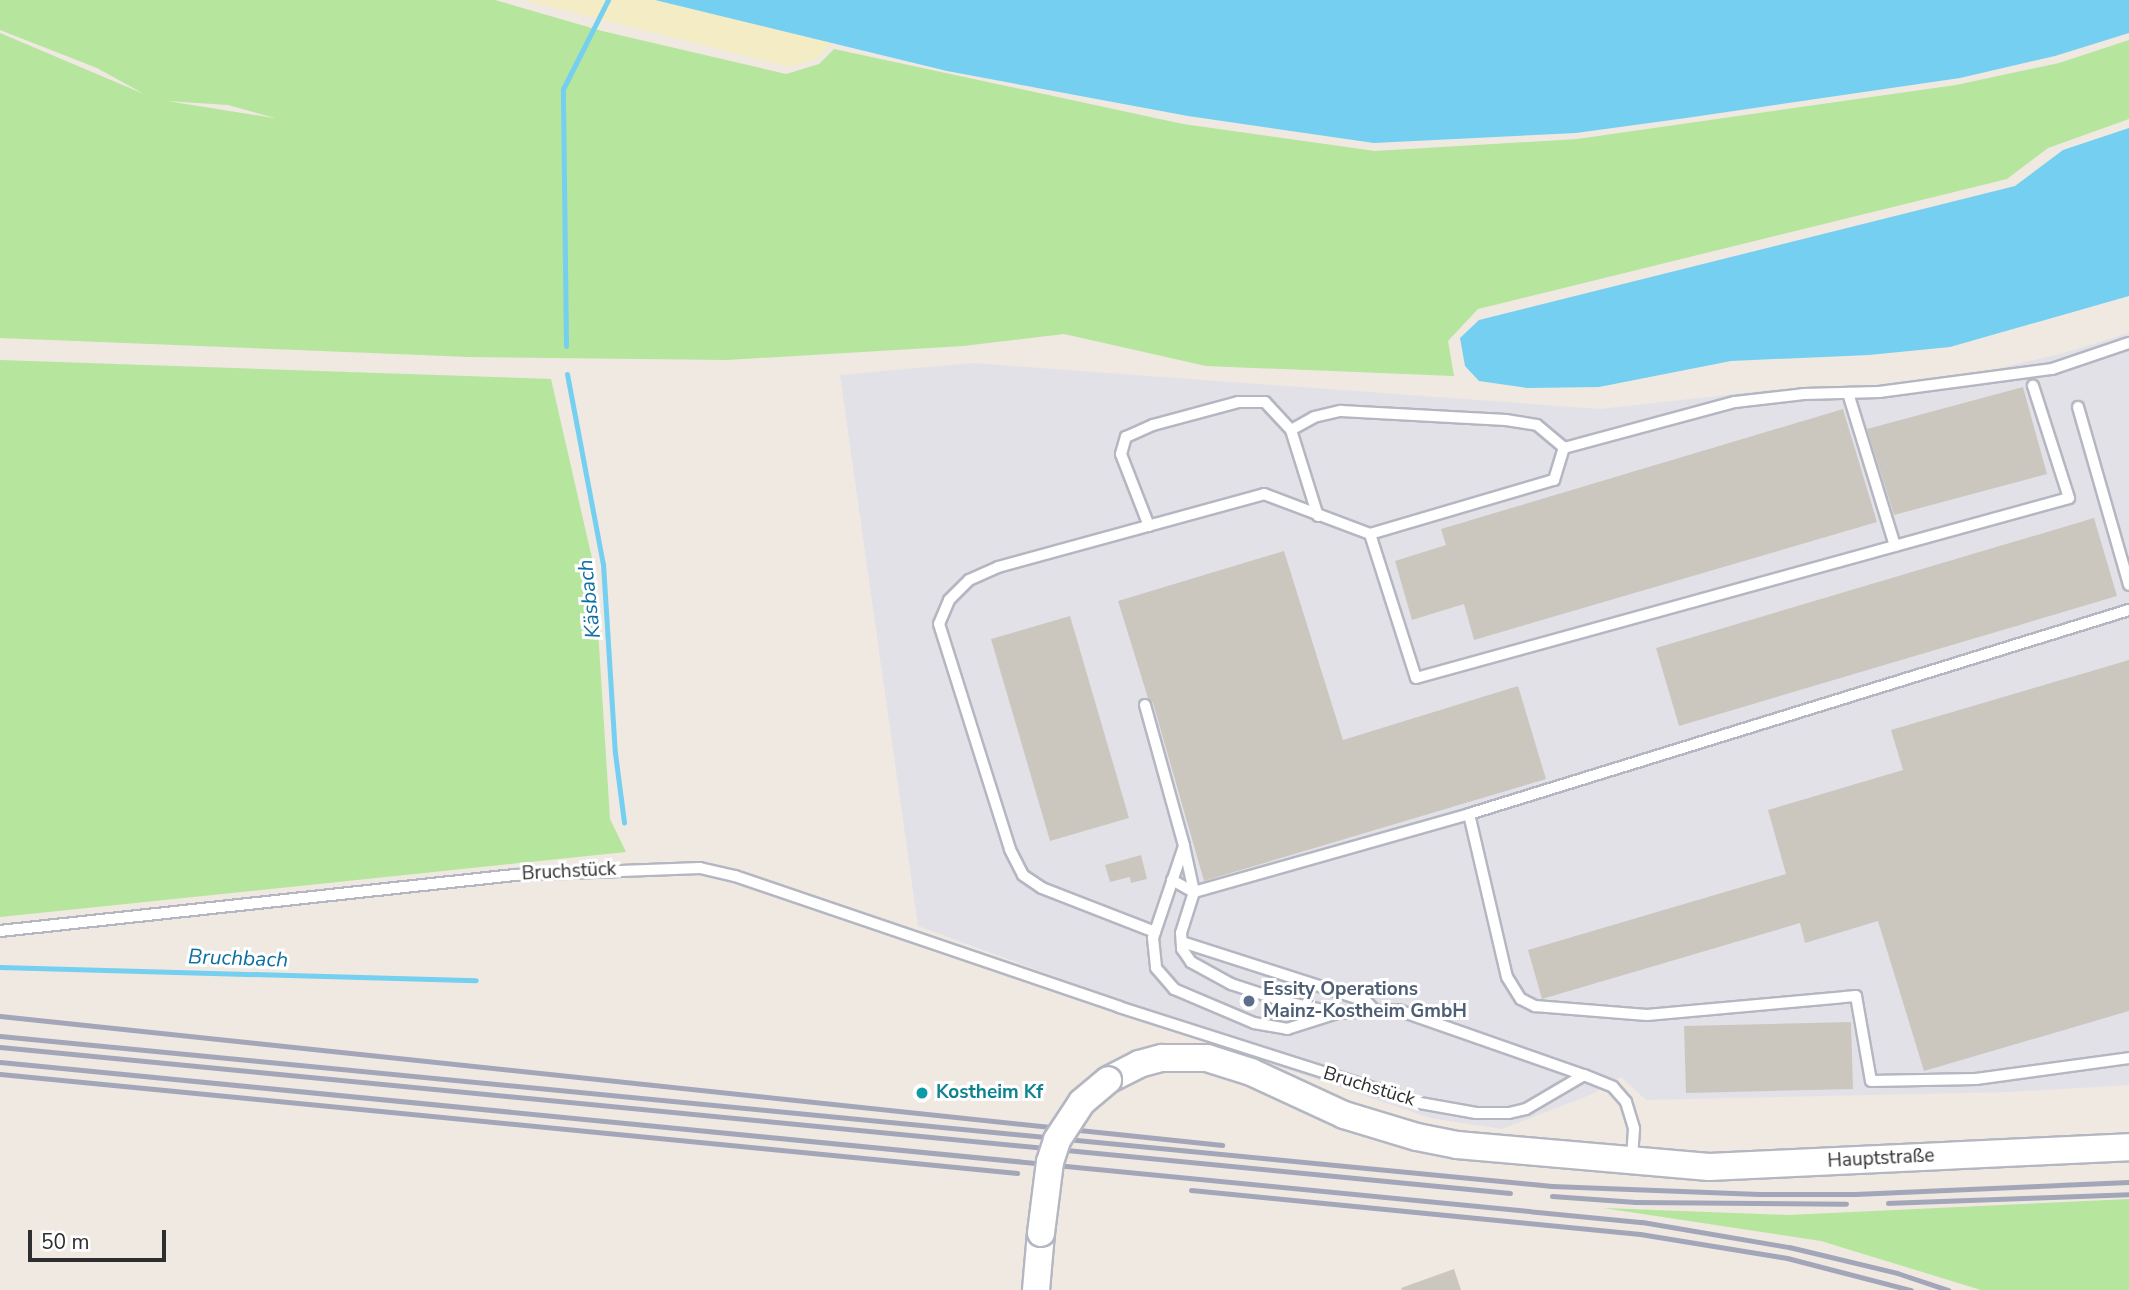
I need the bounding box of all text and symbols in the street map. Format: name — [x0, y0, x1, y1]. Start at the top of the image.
water label: Käsbach — [572, 558, 606, 640]
street label: Bruchstück — [521, 858, 617, 886]
water label: Bruchbach — [188, 944, 288, 972]
place label: Essity Operations Mainz-Kostheim GmbH — [1263, 979, 1467, 1023]
marker: Essity Operations Mainz-Kostheim GmbH — [1241, 993, 1257, 1009]
street label: Bruchstück — [1320, 1062, 1418, 1112]
place label: Kostheim Kf — [936, 1082, 1043, 1104]
marker: Kostheim Kf — [914, 1085, 930, 1101]
street label: Hauptstraße — [1827, 1145, 1935, 1173]
scale bar — [32, 1216, 170, 1260]
text: 50 m — [41, 1228, 90, 1256]

